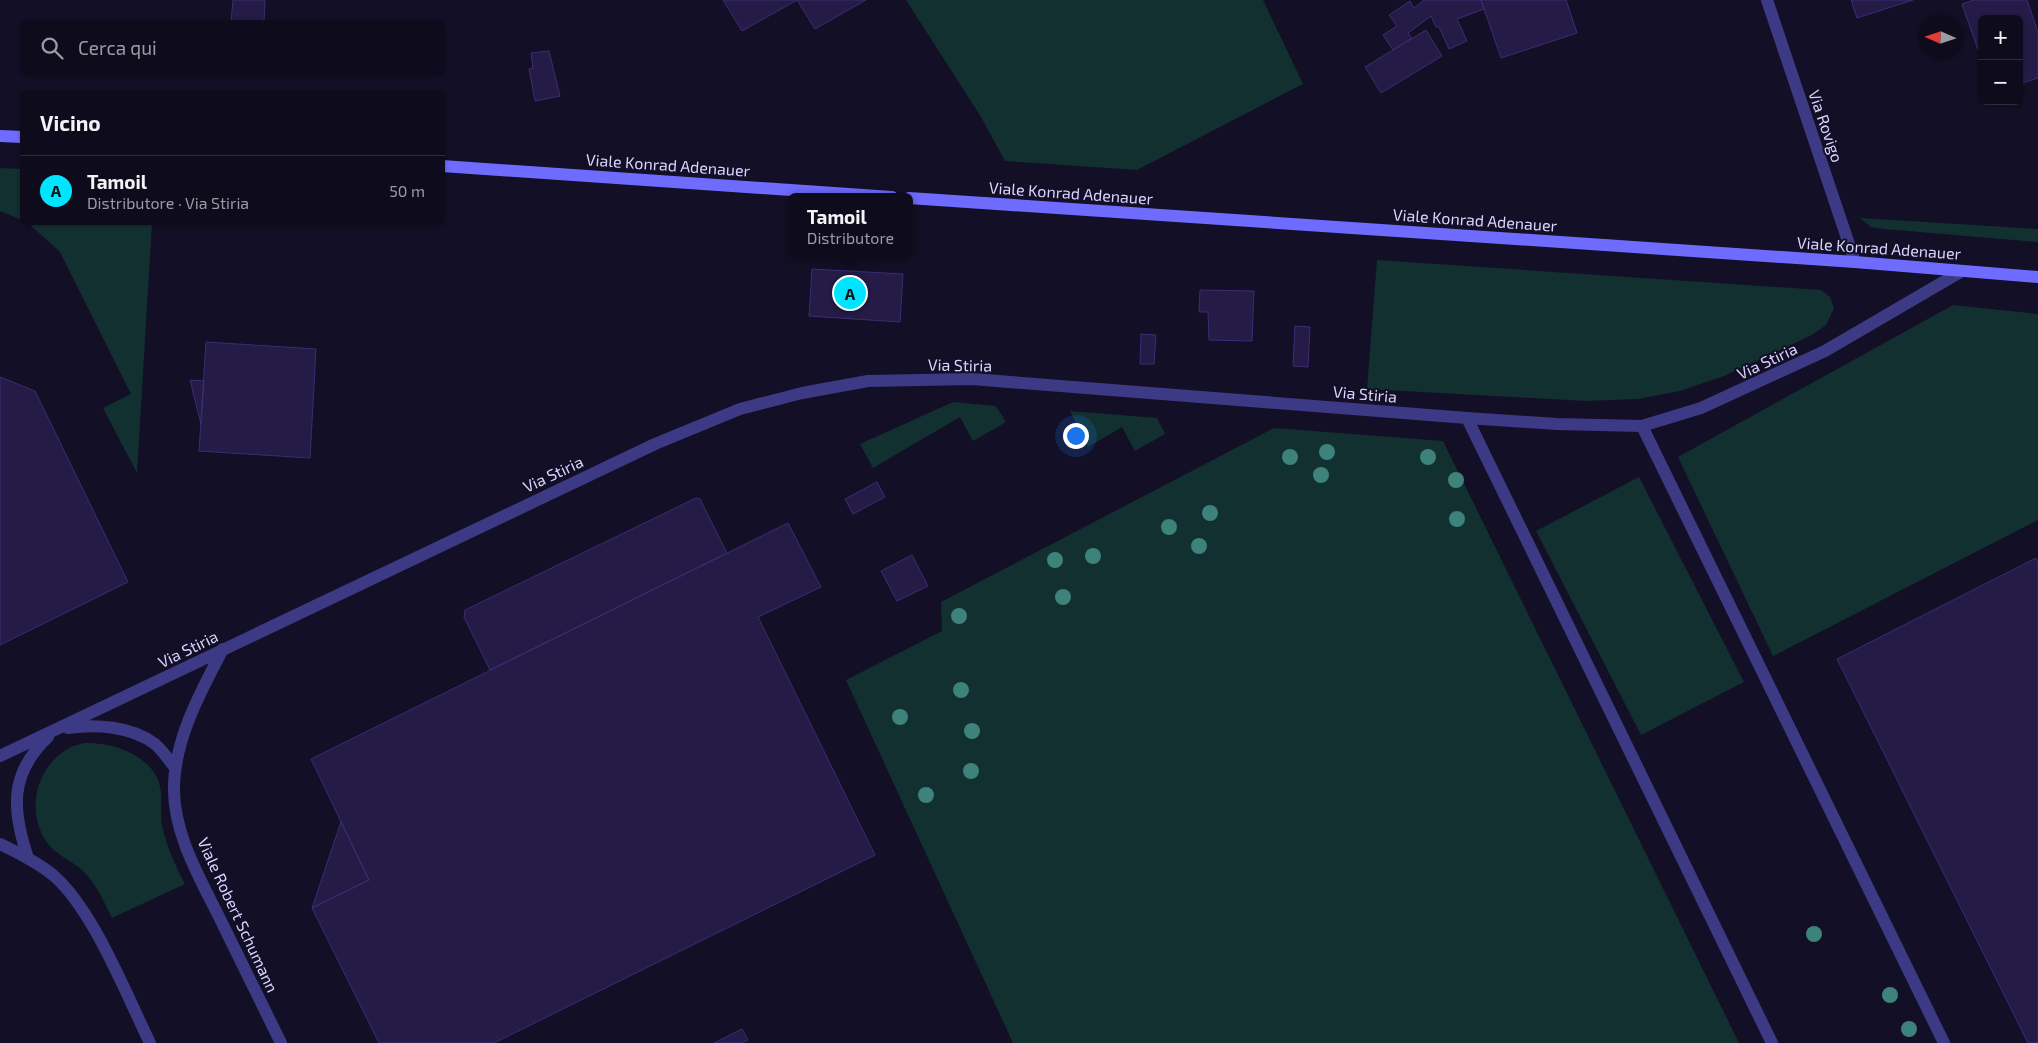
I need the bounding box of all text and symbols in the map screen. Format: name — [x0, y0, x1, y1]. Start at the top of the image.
north arrow — [1918, 15, 1963, 60]
map controls — [1978, 15, 2023, 105]
button: + — [1978, 15, 2023, 60]
search box — [20, 20, 445, 75]
icon: search — [38, 34, 66, 62]
text: Cerca qui — [78, 36, 157, 59]
button: − — [1978, 60, 2023, 105]
street label: Via Rovigo — [1805, 87, 1848, 165]
text: Vicino — [40, 110, 101, 135]
street label: Viale Konrad Adenauer — [585, 149, 751, 180]
text: Tamoil — [87, 170, 147, 193]
street label: Viale Konrad Adenauer — [988, 177, 1154, 208]
text: A — [51, 181, 61, 200]
text: 50 m — [389, 181, 425, 200]
text: Distributore · Via Stiria — [87, 193, 249, 212]
popup — [788, 193, 913, 258]
street label: Viale Konrad Adenauer — [1392, 204, 1558, 235]
text: Tamoil — [807, 205, 867, 228]
text: Distributore — [807, 228, 894, 247]
street label: Viale Konrad Adenauer — [1796, 232, 1962, 263]
pin: A — [834, 274, 866, 312]
street label: Via Stiria — [1734, 338, 1800, 383]
street label: Via Stiria — [928, 354, 992, 375]
street label: Via Stiria — [1332, 381, 1398, 406]
your location — [1063, 423, 1089, 449]
street label: Via Stiria — [520, 451, 586, 496]
street label: Via Stiria — [155, 626, 221, 671]
street label: Viale Robert Schumann — [194, 834, 283, 995]

